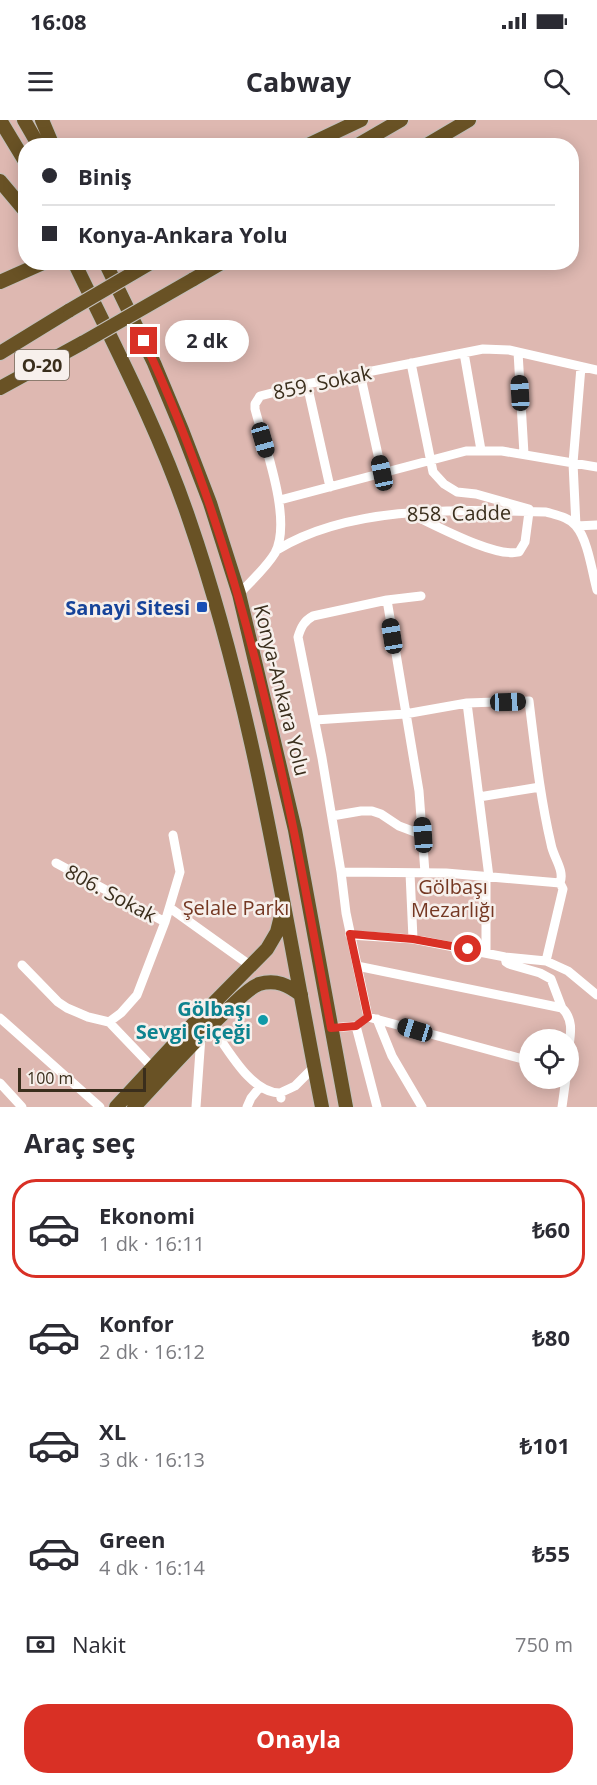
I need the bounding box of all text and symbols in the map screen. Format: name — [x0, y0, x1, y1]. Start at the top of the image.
text: 16:08 — [30, 6, 87, 36]
text: Cabway — [246, 63, 351, 100]
icon: menu — [24, 65, 57, 98]
icon: search — [540, 65, 573, 98]
text: Biniş — [78, 161, 132, 191]
text: Konya-Ankara Yolu — [78, 219, 288, 249]
callout: 2 dk — [165, 320, 249, 362]
route end — [130, 327, 157, 354]
text: 2 dk — [186, 327, 228, 354]
road number: O-20 — [15, 350, 69, 380]
street label: 859. Sokak — [270, 358, 374, 406]
car — [510, 375, 530, 411]
car — [249, 420, 277, 460]
car — [369, 454, 395, 492]
street label: 858. Cadde — [407, 499, 511, 527]
place label: Sanayi Sitesi — [65, 594, 190, 621]
marker: Sanayi Sitesi — [195, 600, 209, 614]
street label: Konya-Ankara Yolu — [248, 602, 316, 778]
car — [380, 617, 404, 655]
car — [490, 692, 526, 712]
car — [413, 816, 433, 854]
street label: 806. Sokak — [61, 858, 162, 929]
park label: Gölbaşı Mezarlığı — [411, 873, 495, 923]
park label: Şelale Parkı — [183, 894, 289, 921]
route start — [454, 935, 481, 962]
place label: Gölbaşı Sevgi Çiçeği — [136, 995, 251, 1045]
marker: Gölbaşı Sevgi Çiçeği — [256, 1013, 270, 1027]
car — [395, 1016, 435, 1044]
map controls — [519, 1029, 579, 1089]
button: locate — [519, 1029, 579, 1089]
scale bar — [18, 1065, 146, 1092]
text: 100 m — [27, 1067, 73, 1089]
text: Araç seç — [24, 1124, 135, 1161]
text: Ekonomi — [99, 1200, 195, 1230]
icon: car — [27, 1202, 81, 1256]
text: ₺60 — [532, 1214, 570, 1244]
text: 1 dk · 16:11 — [99, 1230, 205, 1257]
text: Konfor — [99, 1308, 174, 1338]
icon: car — [27, 1310, 81, 1364]
text: ₺80 — [532, 1322, 570, 1352]
text: 2 dk · 16:12 — [99, 1338, 205, 1365]
text: XL — [99, 1416, 126, 1446]
icon: car — [27, 1418, 81, 1472]
text: ₺101 — [520, 1430, 570, 1460]
text: 3 dk · 16:13 — [99, 1446, 205, 1473]
text: Green — [99, 1524, 165, 1554]
icon: car — [27, 1526, 81, 1580]
text: ₺55 — [532, 1538, 570, 1568]
text: 4 dk · 16:14 — [99, 1554, 205, 1581]
icon: cash — [24, 1628, 57, 1661]
text: Nakit — [72, 1629, 126, 1659]
text: 750 m — [515, 1631, 573, 1658]
button: Onayla — [24, 1704, 573, 1773]

